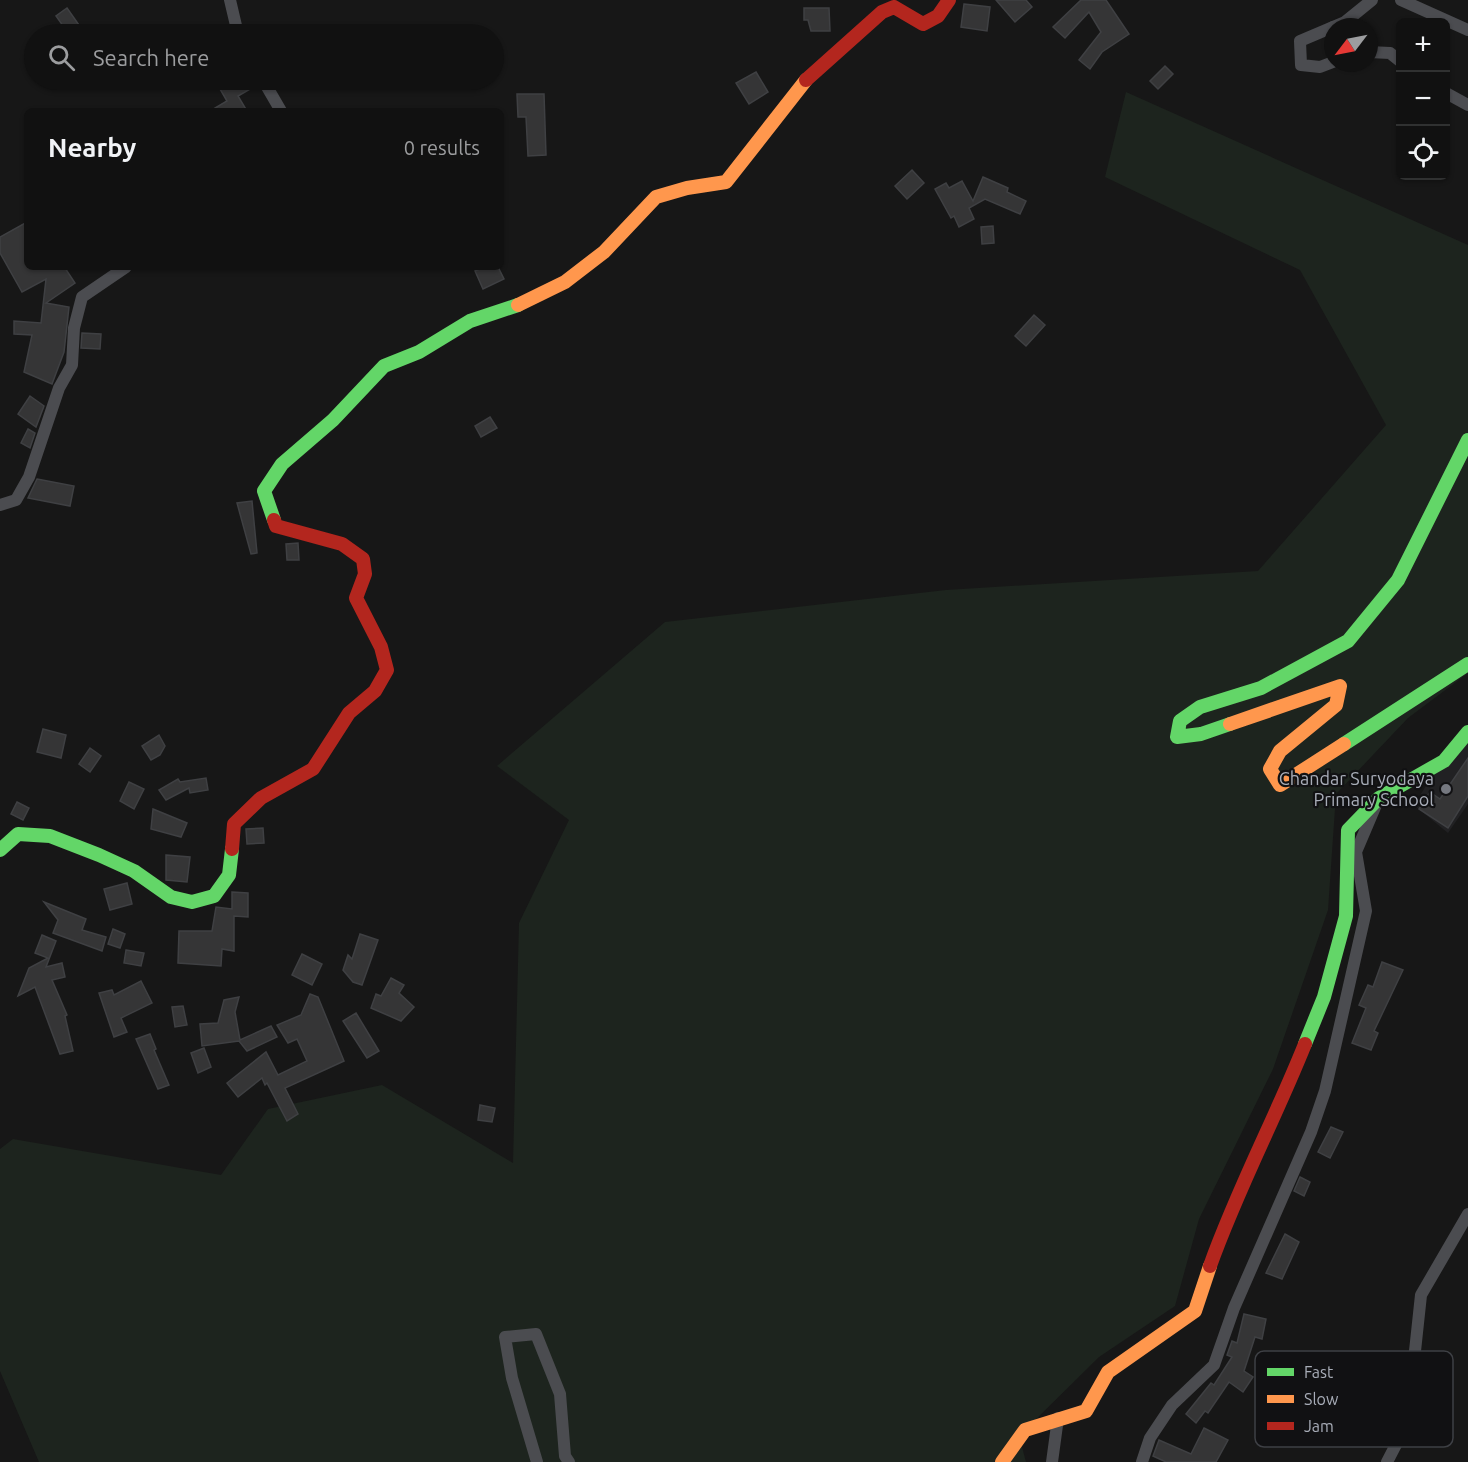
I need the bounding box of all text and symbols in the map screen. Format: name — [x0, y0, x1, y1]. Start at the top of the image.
north arrow — [1324, 18, 1378, 72]
map controls — [1396, 18, 1450, 180]
button: + — [1396, 18, 1450, 72]
search box — [24, 24, 504, 90]
icon: search — [45, 41, 78, 74]
text: Search here — [93, 45, 209, 70]
button: − — [1396, 72, 1450, 126]
button: locate — [1396, 126, 1450, 180]
text: Nearby — [48, 133, 136, 162]
text: 0 results — [404, 136, 480, 159]
place label: Chandar Suryodaya Primary School — [1279, 768, 1434, 809]
marker: Chandar Suryodaya Primary School — [1439, 782, 1453, 796]
legend — [1255, 1351, 1453, 1447]
text: Fast — [1304, 1363, 1334, 1381]
text: Slow — [1304, 1390, 1339, 1408]
text: Jam — [1304, 1417, 1334, 1435]

